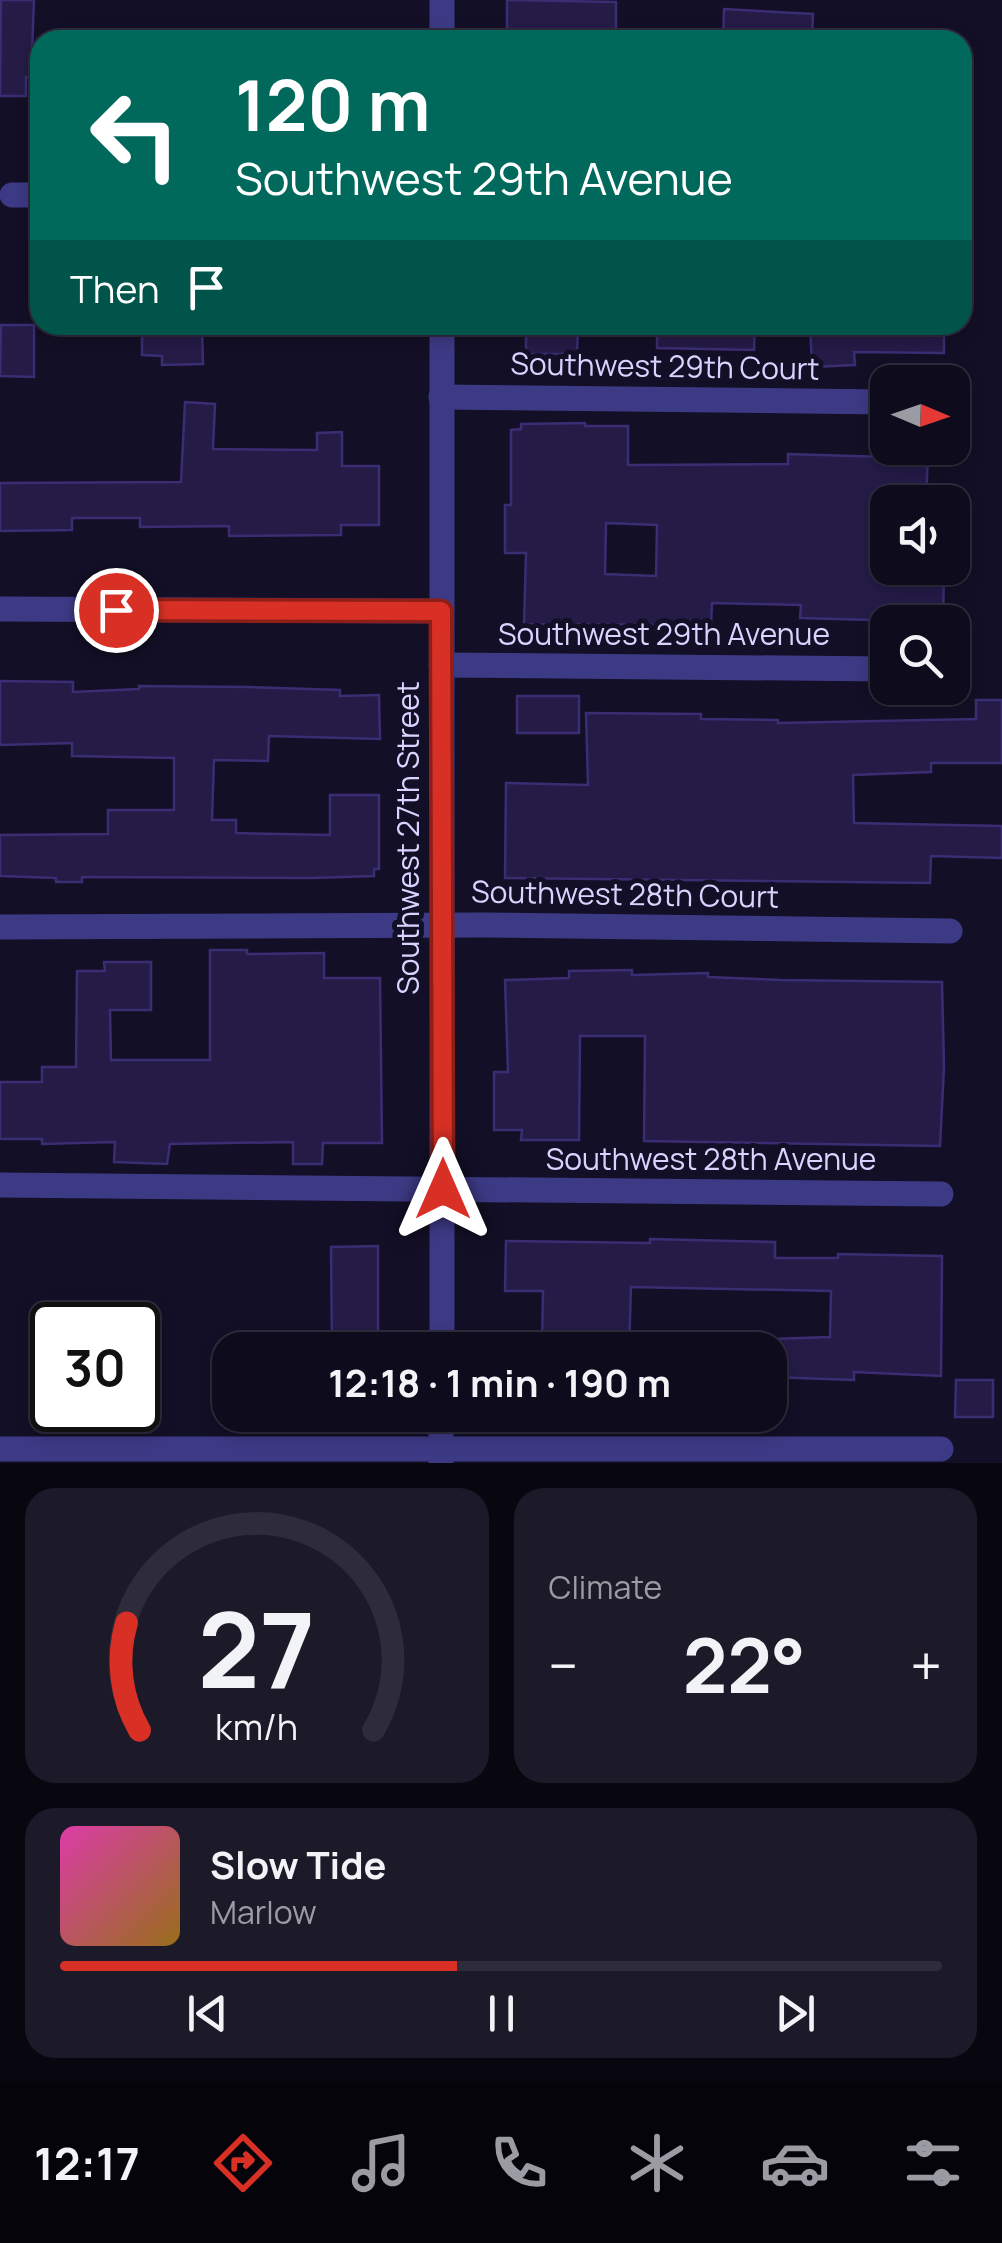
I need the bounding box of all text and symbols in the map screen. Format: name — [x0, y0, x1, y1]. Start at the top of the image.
text: 120 m — [235, 56, 430, 152]
icon: left — [70, 70, 200, 200]
text: Southwest 29th Avenue — [235, 147, 733, 209]
icon: arrive — [179, 260, 234, 315]
text: Then — [70, 262, 159, 314]
street label: Southwest 29th Court — [510, 342, 820, 389]
north arrow — [870, 365, 970, 465]
map controls — [870, 365, 970, 705]
button: sound — [870, 485, 970, 585]
pin — [74, 568, 159, 653]
icon: arrive — [89, 583, 144, 638]
button: search — [870, 605, 970, 705]
street label: Southwest 29th Avenue — [498, 613, 830, 654]
street label: Southwest 27th Street — [387, 681, 428, 995]
street label: Southwest 28th Court — [471, 870, 779, 917]
position arrow — [391, 1137, 495, 1241]
street label: Southwest 28th Avenue — [546, 1138, 876, 1179]
speed limit sign: 30 — [30, 1302, 160, 1432]
text: 12:18 · 1 min · 190 m — [328, 1356, 671, 1408]
text: Climate — [549, 1565, 662, 1609]
text: 27 — [198, 1577, 315, 1719]
text: 22° — [683, 1613, 806, 1716]
text: − — [549, 1627, 578, 1703]
text: + — [910, 1627, 942, 1703]
text: km/h — [215, 1702, 298, 1751]
text: Slow Tide — [210, 1838, 387, 1890]
text: Marlow — [210, 1890, 317, 1934]
icon: previous — [180, 1986, 235, 2041]
icon: pause — [474, 1986, 529, 2041]
icon: next — [768, 1986, 823, 2041]
icon: directions — [208, 2128, 278, 2198]
icon: music — [346, 2128, 416, 2198]
icon: phone — [484, 2128, 554, 2198]
icon: climate — [622, 2128, 692, 2198]
icon: car — [760, 2128, 830, 2198]
icon: filters — [898, 2128, 968, 2198]
text: 12:17 — [34, 2132, 140, 2194]

